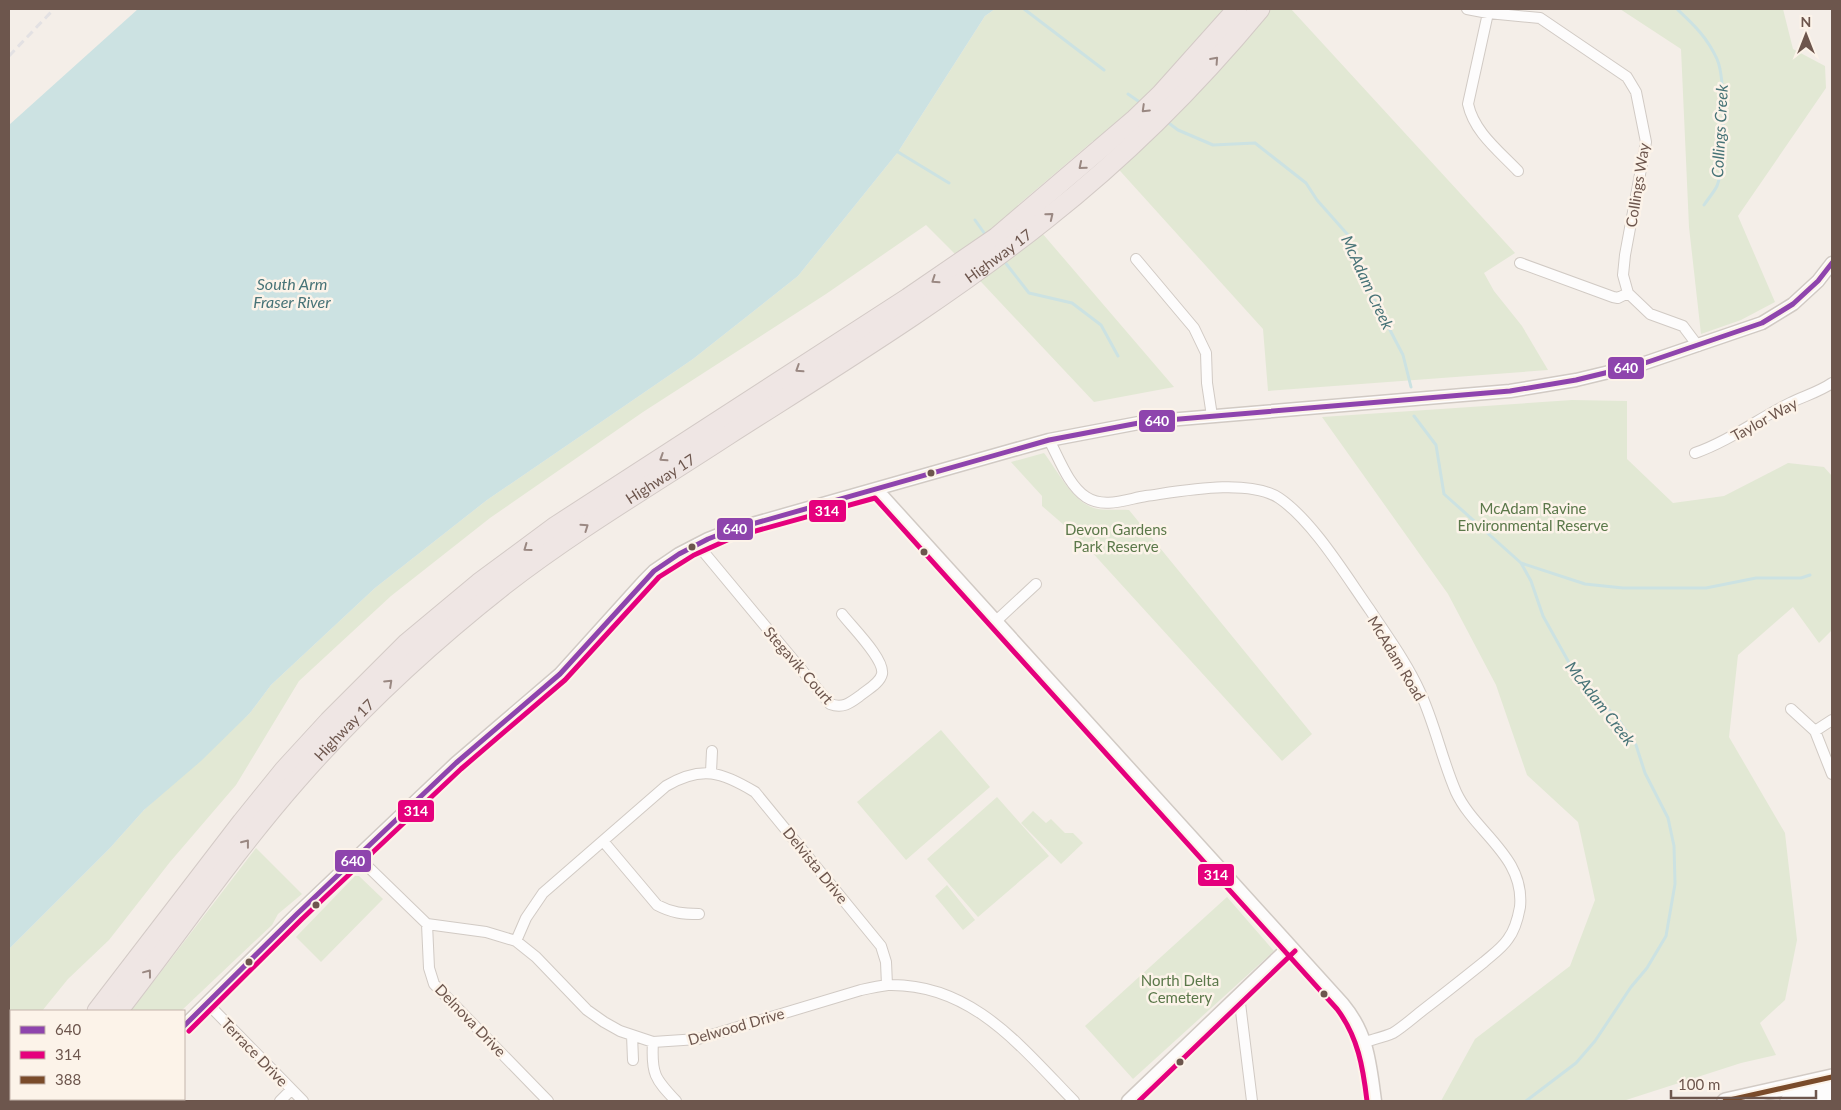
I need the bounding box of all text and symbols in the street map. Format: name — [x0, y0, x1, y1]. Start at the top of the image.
north arrow — [1781, 10, 1831, 60]
text: N — [1801, 13, 1811, 30]
one-way arrow — [1209, 57, 1218, 66]
water label: Collings Creek — [1707, 84, 1731, 178]
one-way arrow — [1142, 104, 1151, 113]
street label: Collings Way — [1621, 141, 1653, 228]
one-way arrow — [1079, 160, 1088, 169]
one-way arrow — [1044, 213, 1053, 221]
street label: Highway 17 — [961, 225, 1035, 286]
water label: McAdam Creek — [1338, 232, 1398, 332]
water label: South Arm Fraser River — [253, 274, 331, 311]
one-way arrow — [931, 274, 941, 283]
line badge: 640 — [1607, 356, 1645, 380]
text: 640 — [1614, 359, 1638, 376]
one-way arrow — [795, 363, 805, 372]
street label: Taylor Way — [1728, 393, 1800, 444]
line badge: 640 — [1138, 409, 1176, 433]
text: 640 — [1145, 412, 1169, 429]
street label: Highway 17 — [622, 450, 698, 507]
one-way arrow — [659, 452, 669, 461]
unlabelled marker — [926, 468, 936, 478]
line badge: 314 — [808, 499, 847, 523]
park label: McAdam Ravine Environmental Reserve — [1458, 499, 1609, 534]
text: 314 — [815, 502, 839, 519]
line badge: 640 — [716, 517, 754, 541]
text: 640 — [723, 520, 747, 537]
park label: Devon Gardens Park Reserve — [1065, 520, 1167, 555]
one-way arrow — [579, 524, 588, 533]
one-way arrow — [524, 541, 533, 551]
unlabelled marker — [687, 542, 697, 552]
unlabelled marker — [919, 547, 929, 557]
street label: McAdam Road — [1365, 612, 1429, 704]
street label: Stegavik Court — [761, 623, 838, 708]
water label: McAdam Creek — [1562, 657, 1640, 749]
one-way arrow — [384, 680, 393, 689]
street label: Highway 17 — [310, 695, 378, 764]
line badge: 314 — [397, 799, 435, 823]
text: 314 — [404, 802, 428, 819]
street label: Delvista Drive — [780, 823, 852, 907]
one-way arrow — [240, 839, 249, 849]
line badge: 640 — [334, 849, 372, 873]
text: 640 — [341, 852, 365, 869]
line badge: 314 — [1197, 863, 1235, 887]
text: 314 — [1204, 866, 1228, 883]
unlabelled marker — [311, 900, 321, 910]
unlabelled marker — [244, 957, 254, 967]
one-way arrow — [142, 969, 151, 979]
park label: North Delta Cemetery — [1141, 971, 1219, 1006]
street label: Delnova Drive — [432, 980, 510, 1060]
unlabelled marker — [1319, 989, 1329, 999]
street label: Delwood Drive — [686, 1004, 786, 1048]
legend — [10, 1010, 185, 1100]
street label: Terrace Drive — [218, 1014, 292, 1090]
text: 640 — [55, 1020, 81, 1038]
text: 314 — [55, 1045, 81, 1063]
unlabelled marker — [1175, 1057, 1185, 1067]
scale bar — [1671, 1068, 1816, 1100]
text: 388 — [55, 1070, 81, 1088]
text: 100 m — [1678, 1075, 1720, 1093]

